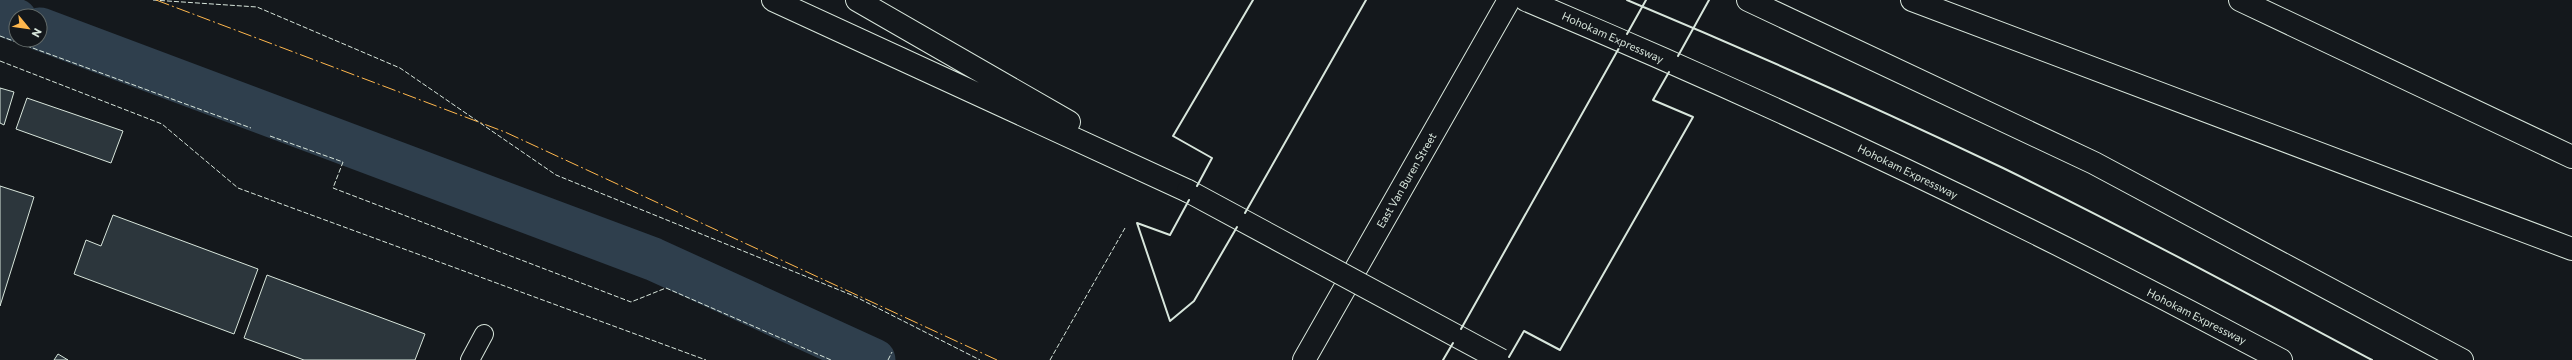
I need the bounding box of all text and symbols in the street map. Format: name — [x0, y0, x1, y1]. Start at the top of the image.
north arrow — [8, 8, 48, 48]
street label: Hohokam Expressway — [1560, 9, 1666, 65]
text: N — [29, 26, 45, 40]
street label: East Van Buren Street — [1373, 130, 1439, 230]
street label: Hohokam Expressway — [1856, 141, 1961, 201]
street label: Hohokam Expressway — [2145, 285, 2249, 347]

